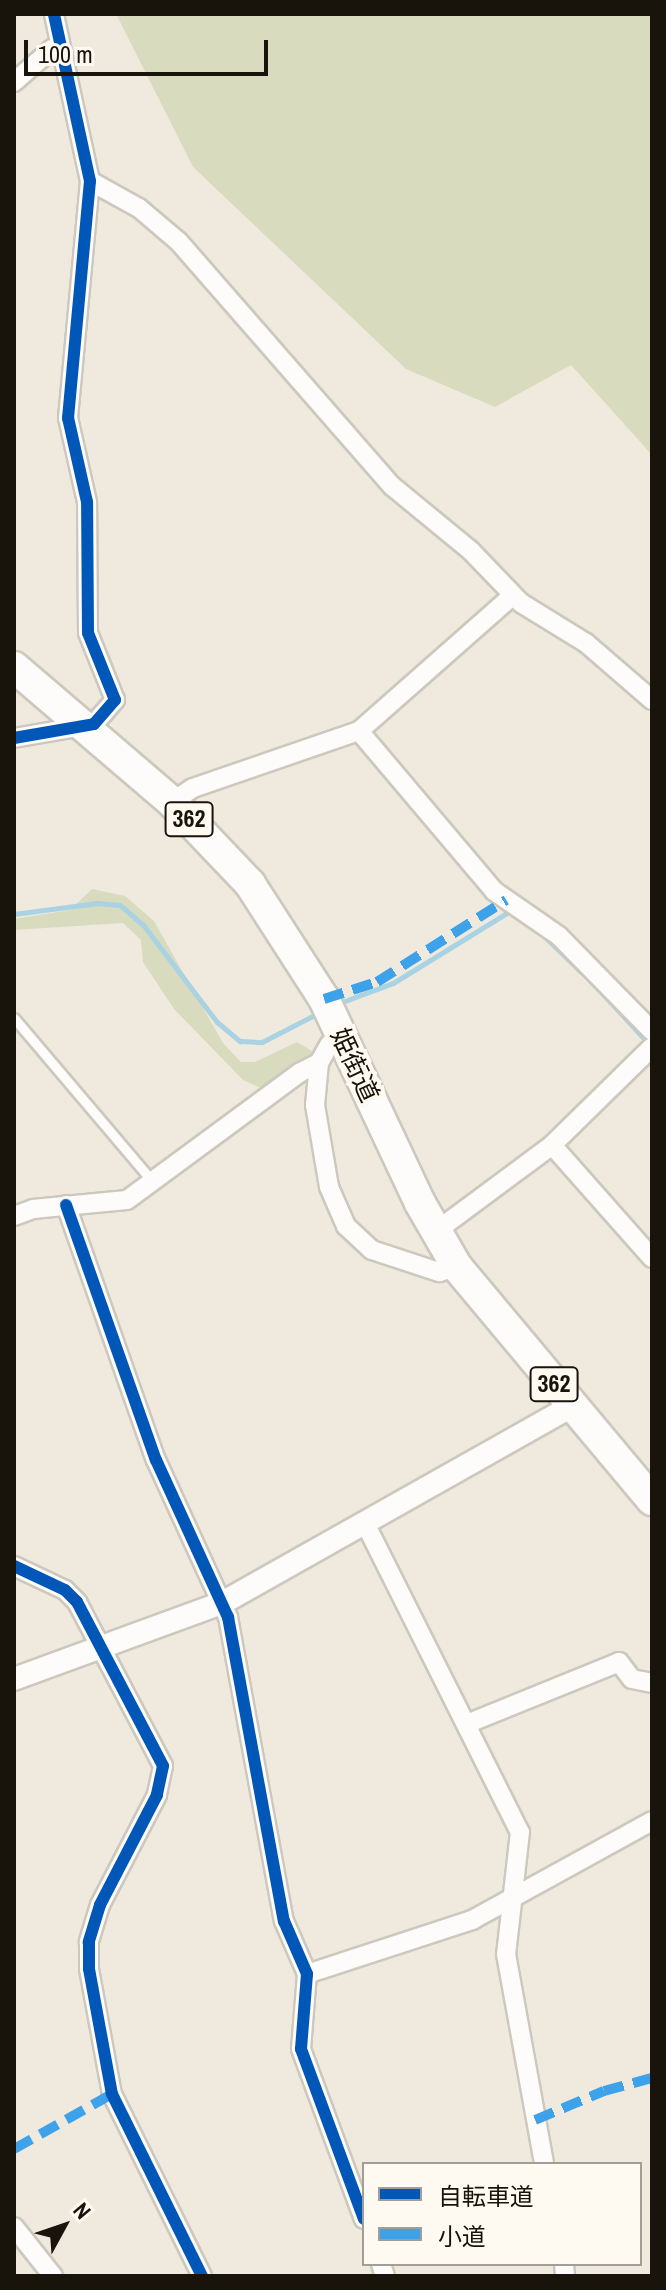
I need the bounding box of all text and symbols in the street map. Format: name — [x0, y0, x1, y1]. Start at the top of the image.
scale bar — [28, 24, 272, 74]
text: 100 m — [38, 38, 93, 70]
road number: 362 — [163, 799, 215, 839]
street label: 姫街道 — [324, 1023, 386, 1107]
road number: 362 — [528, 1364, 580, 1404]
legend — [362, 2162, 642, 2266]
text: 自転車道 — [438, 2180, 534, 2212]
north arrow — [24, 2186, 104, 2266]
text: N — [67, 2196, 98, 2225]
text: 小道 — [438, 2220, 486, 2252]

